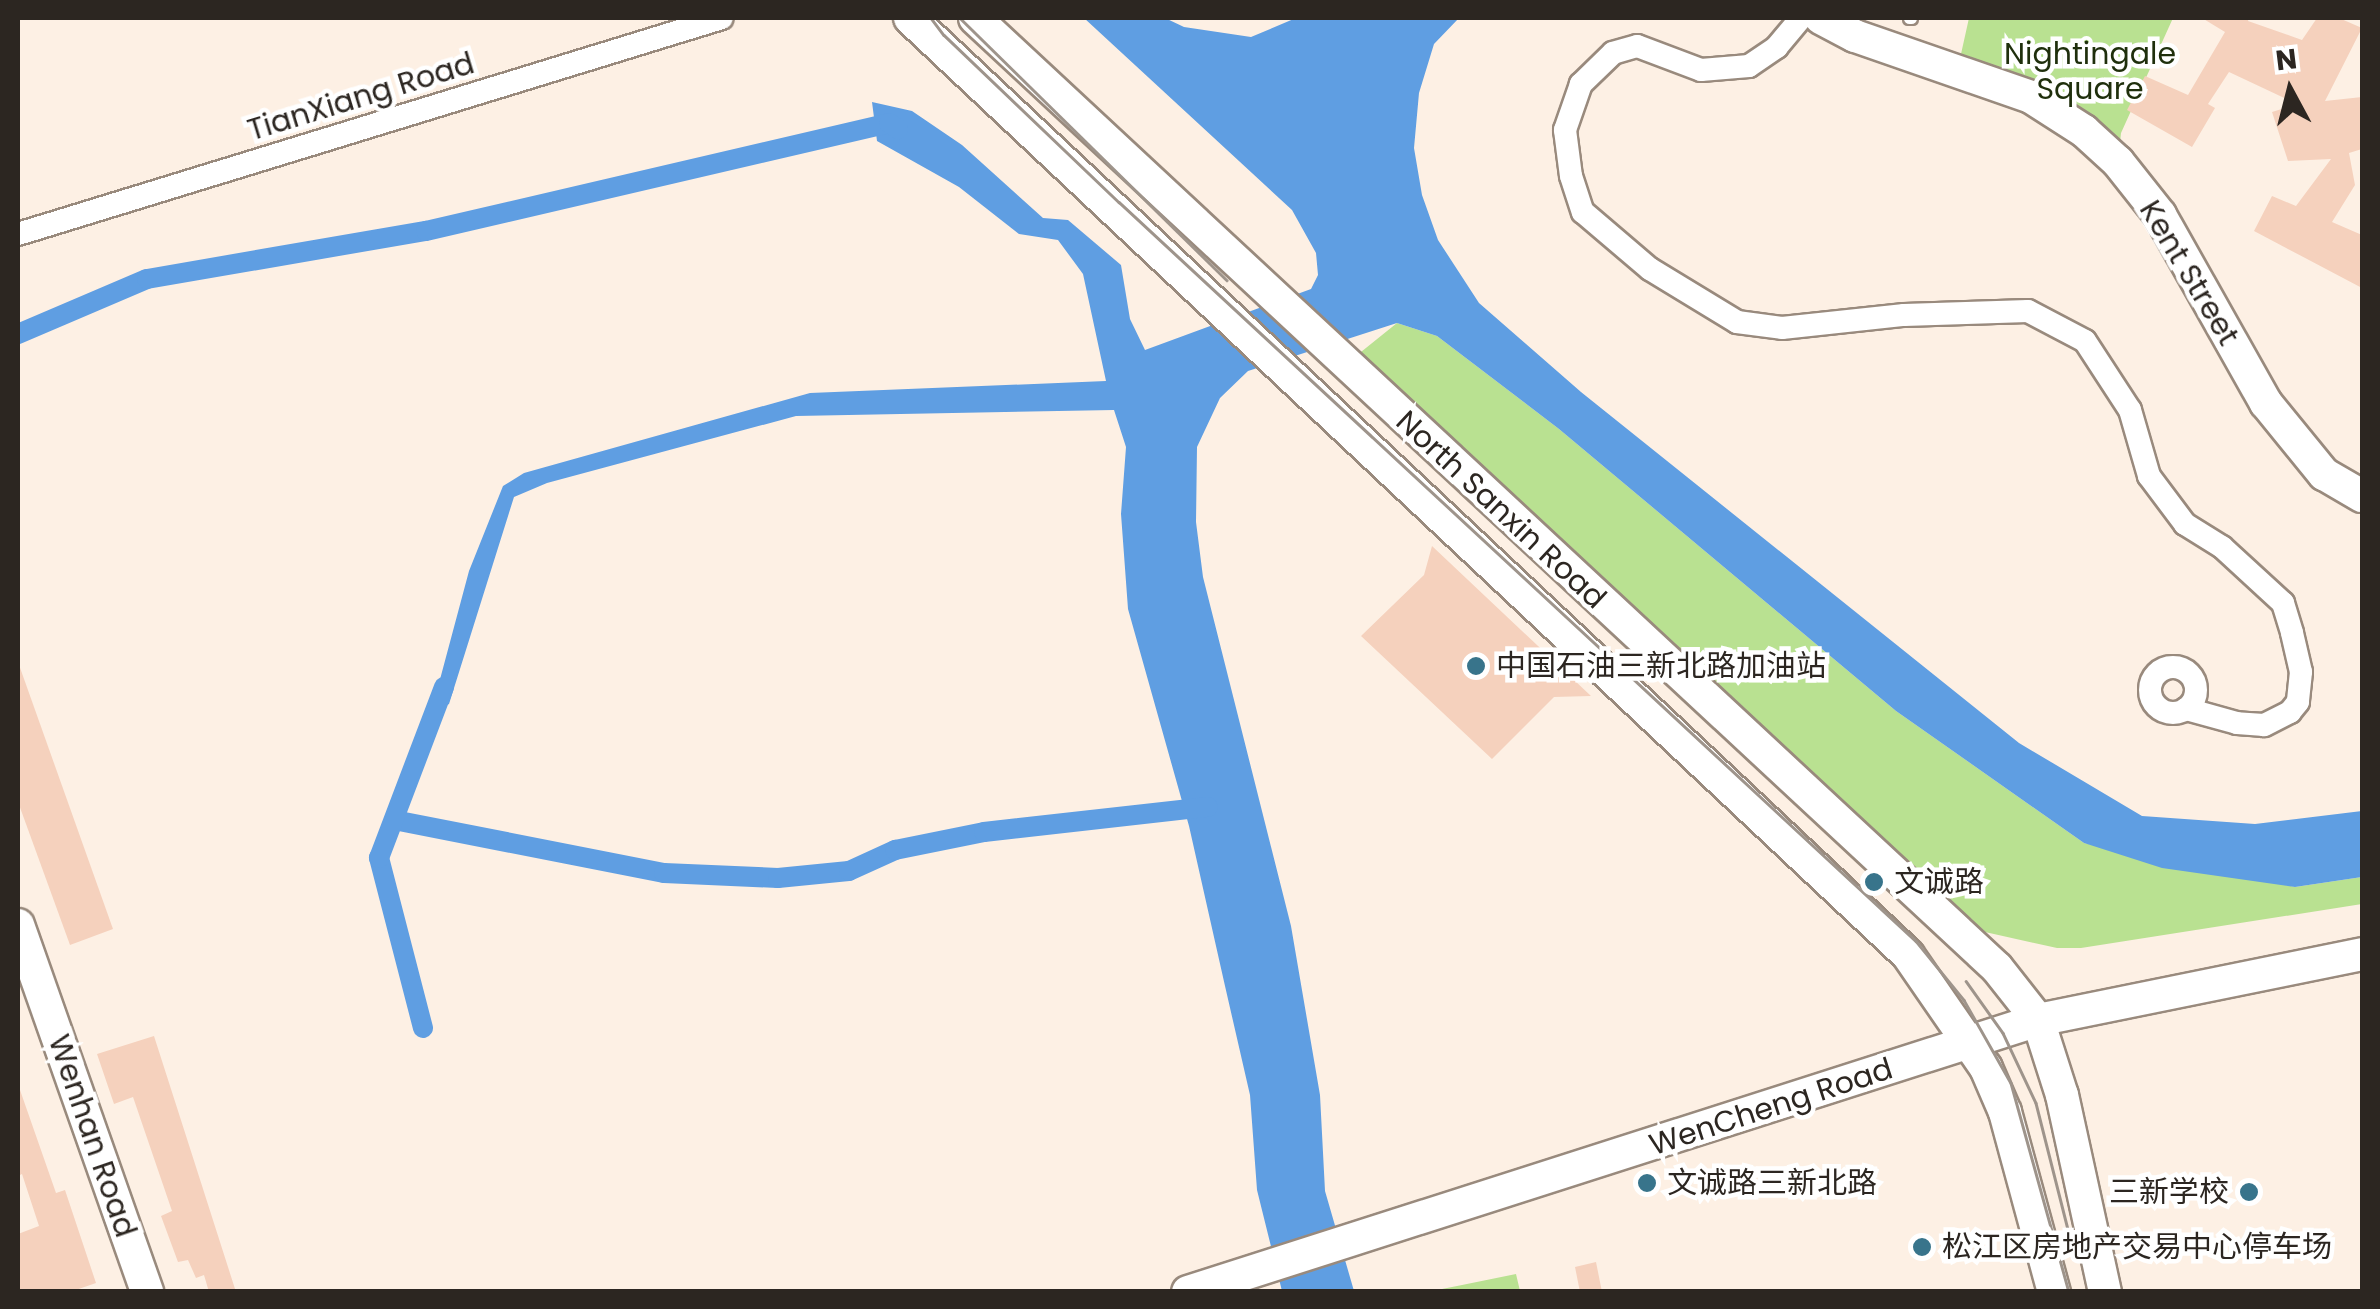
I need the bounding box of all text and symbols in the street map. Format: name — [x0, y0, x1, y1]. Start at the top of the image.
park label: Nightingale Square — [2004, 36, 2176, 106]
text: N — [2273, 39, 2299, 80]
north arrow — [2240, 40, 2340, 140]
street label: TianXiang Road — [243, 45, 479, 149]
street label: Kent Street — [2132, 194, 2246, 352]
street label: North Sanxin Road — [1389, 404, 1613, 616]
place label: 中国石油三新北路加油站 — [1496, 648, 1826, 684]
marker: 中国石油三新北路加油站 — [1465, 655, 1487, 677]
place label: 文诚路 — [1894, 864, 1984, 900]
marker: 文诚路 — [1863, 871, 1885, 893]
street label: Wenhan Road — [41, 1030, 143, 1242]
street label: WenCheng Road — [1645, 1051, 1897, 1163]
place label: 文诚路三新北路 — [1667, 1165, 1877, 1201]
marker: 文诚路三新北路 — [1636, 1172, 1658, 1194]
place label: 三新学校 — [2109, 1174, 2229, 1210]
marker: 三新学校 — [2238, 1181, 2260, 1203]
place label: 松江区房地产交易中心停车场 — [1942, 1229, 2332, 1265]
marker: 松江区房地产交易中心停车场 — [1911, 1236, 1933, 1258]

